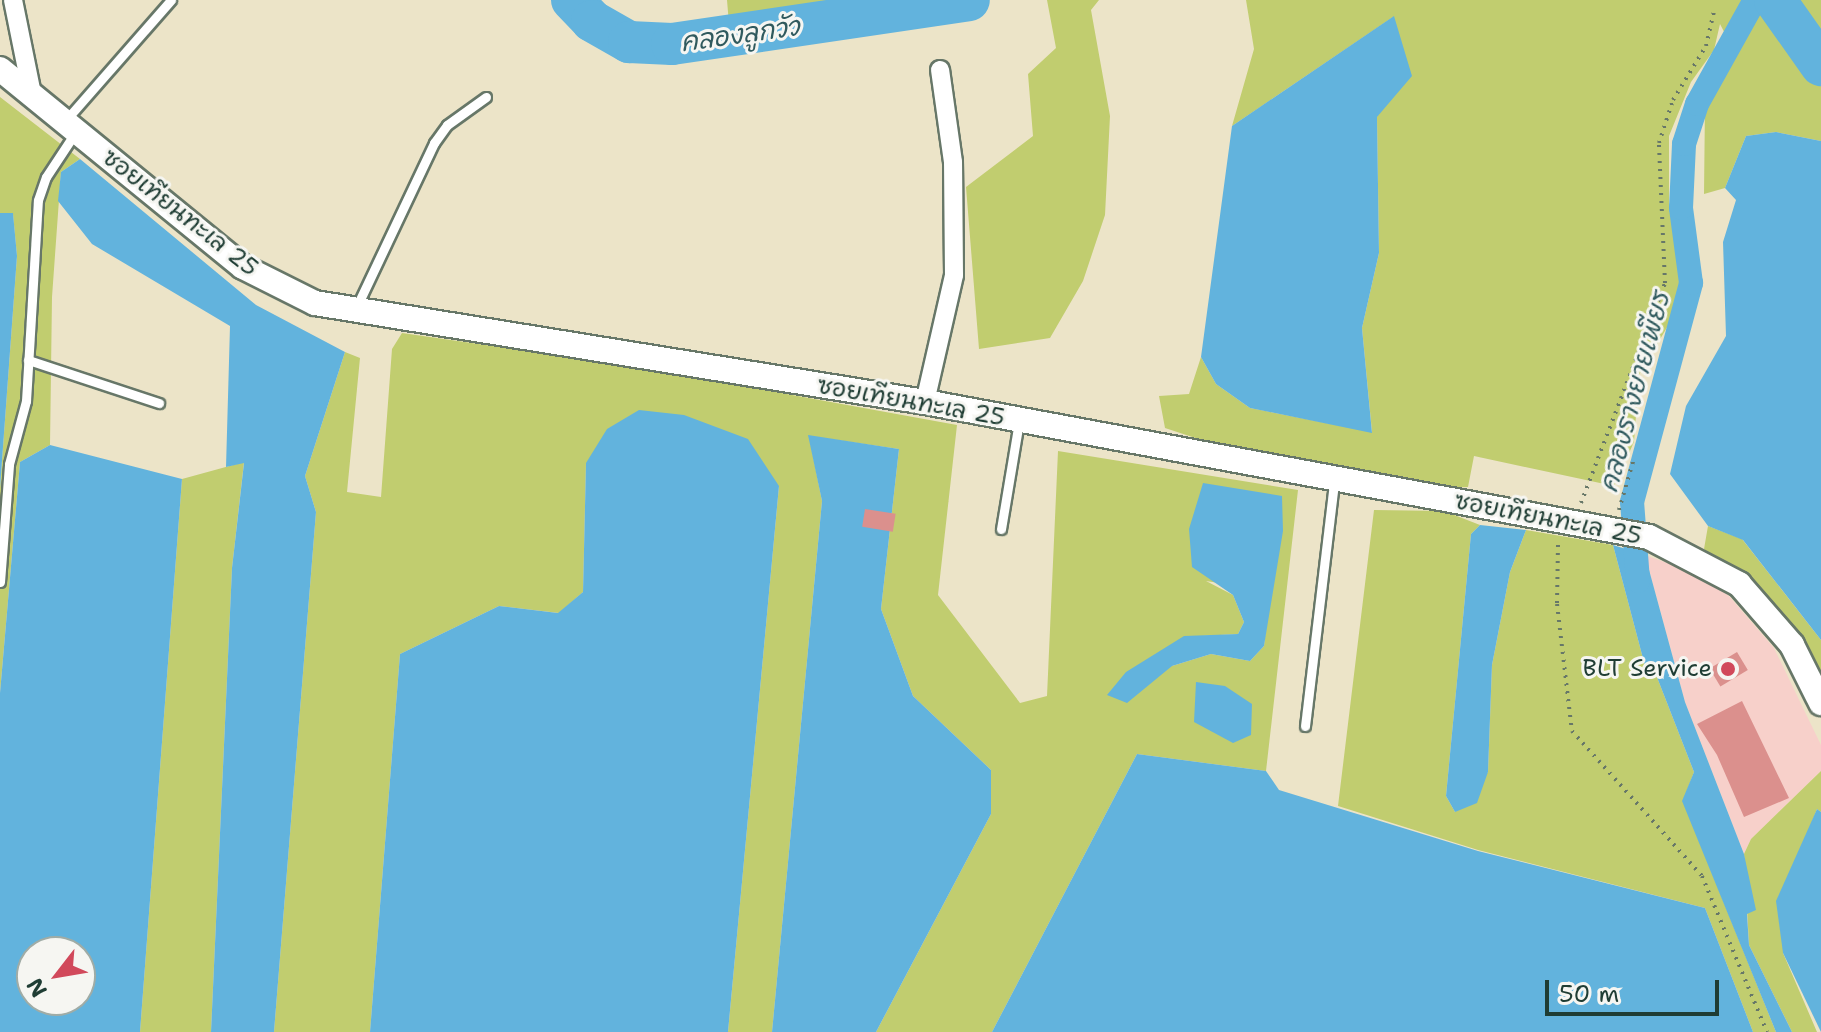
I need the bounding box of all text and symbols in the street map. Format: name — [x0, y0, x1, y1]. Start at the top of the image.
water label: คลองลูกวัว — [679, 10, 801, 58]
street label: ซอยเทียนทะเล 25 — [96, 143, 264, 283]
water label: คลองรางยายเพียร — [1592, 289, 1676, 495]
street label: ซอยเทียนทะเล 25 — [815, 371, 1007, 433]
street label: ซอยเทียนทะเล 25 — [1452, 487, 1644, 551]
place label: BLT Service — [1583, 655, 1712, 683]
marker: BLT Service — [1719, 660, 1737, 678]
north arrow — [16, 936, 96, 1016]
scale bar — [1549, 964, 1723, 1014]
text: N — [20, 973, 54, 1003]
text: 50 m — [1559, 978, 1619, 1010]

